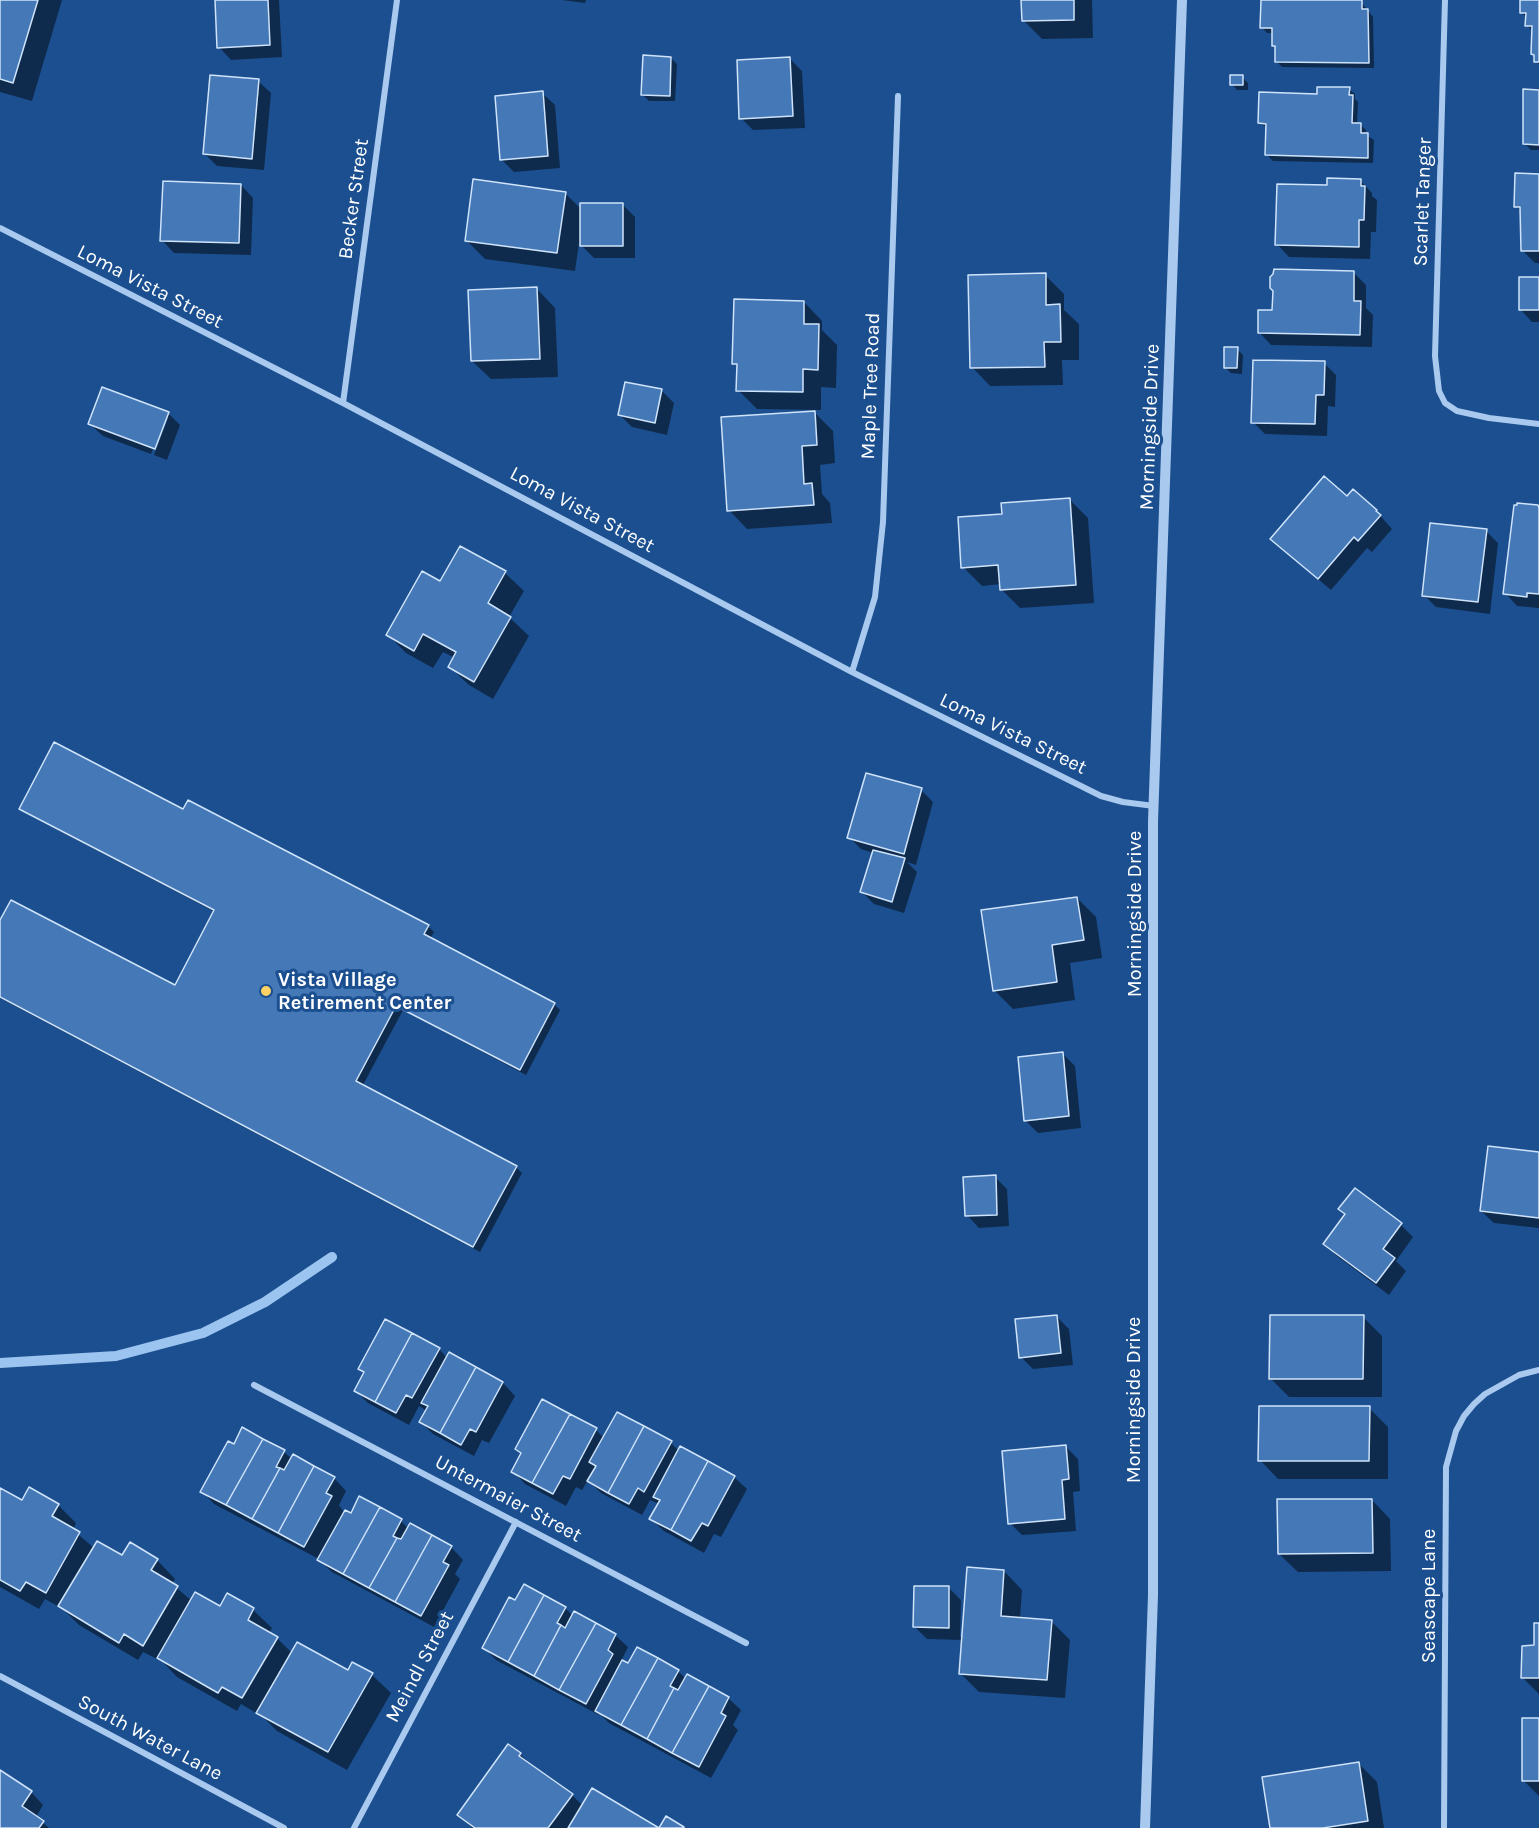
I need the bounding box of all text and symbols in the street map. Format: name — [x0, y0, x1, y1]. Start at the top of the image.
street label: Becker Street — [334, 137, 374, 261]
street label: Scarlet Tanger — [1409, 137, 1437, 267]
street label: Loma Vista Street — [73, 240, 227, 334]
street label: Maple Tree Road — [856, 312, 886, 460]
street label: Morningside Drive — [1135, 343, 1165, 511]
street label: Loma Vista Street — [505, 462, 659, 558]
street label: Loma Vista Street — [936, 688, 1090, 780]
street label: Morningside Drive — [1123, 831, 1147, 997]
place label: Vista Village Retirement Center — [278, 968, 451, 1015]
marker: Vista Village Retirement Center — [259, 984, 273, 998]
street label: Morningside Drive — [1122, 1317, 1146, 1483]
street label: Untermaier Street — [430, 1450, 586, 1548]
street label: Seascape Lane — [1417, 1529, 1441, 1663]
street label: Meindl Street — [381, 1607, 459, 1727]
street label: South Water Lane — [74, 1690, 226, 1786]

